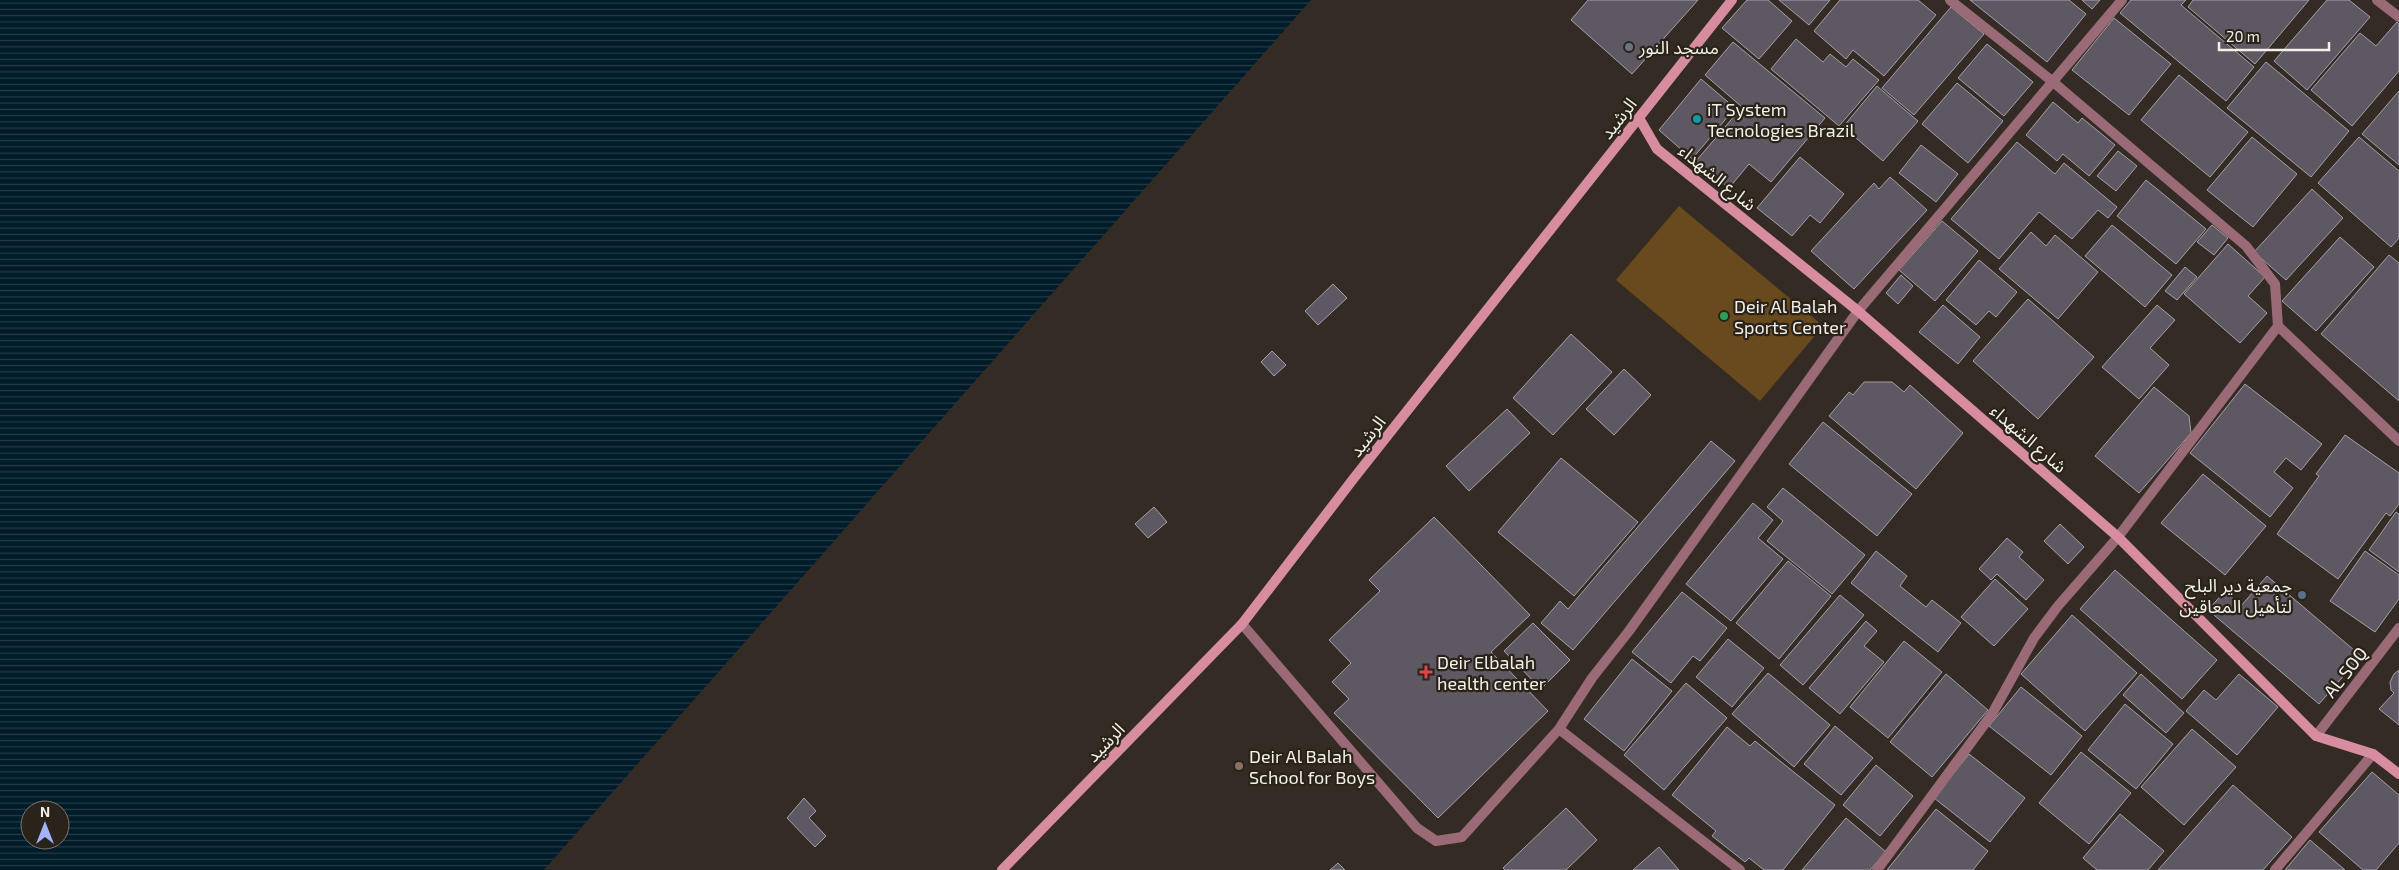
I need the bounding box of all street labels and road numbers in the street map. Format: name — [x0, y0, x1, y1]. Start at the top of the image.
street label: الرشيد — [1595, 93, 1642, 143]
street label: شارع الشهداء — [1672, 139, 1761, 218]
street label: شارع الشهداء — [1984, 399, 2072, 480]
street label: الرشيد — [1344, 411, 1391, 461]
street label: AL SOQ — [2318, 642, 2372, 702]
street label: الرشيد — [1081, 718, 1130, 767]

